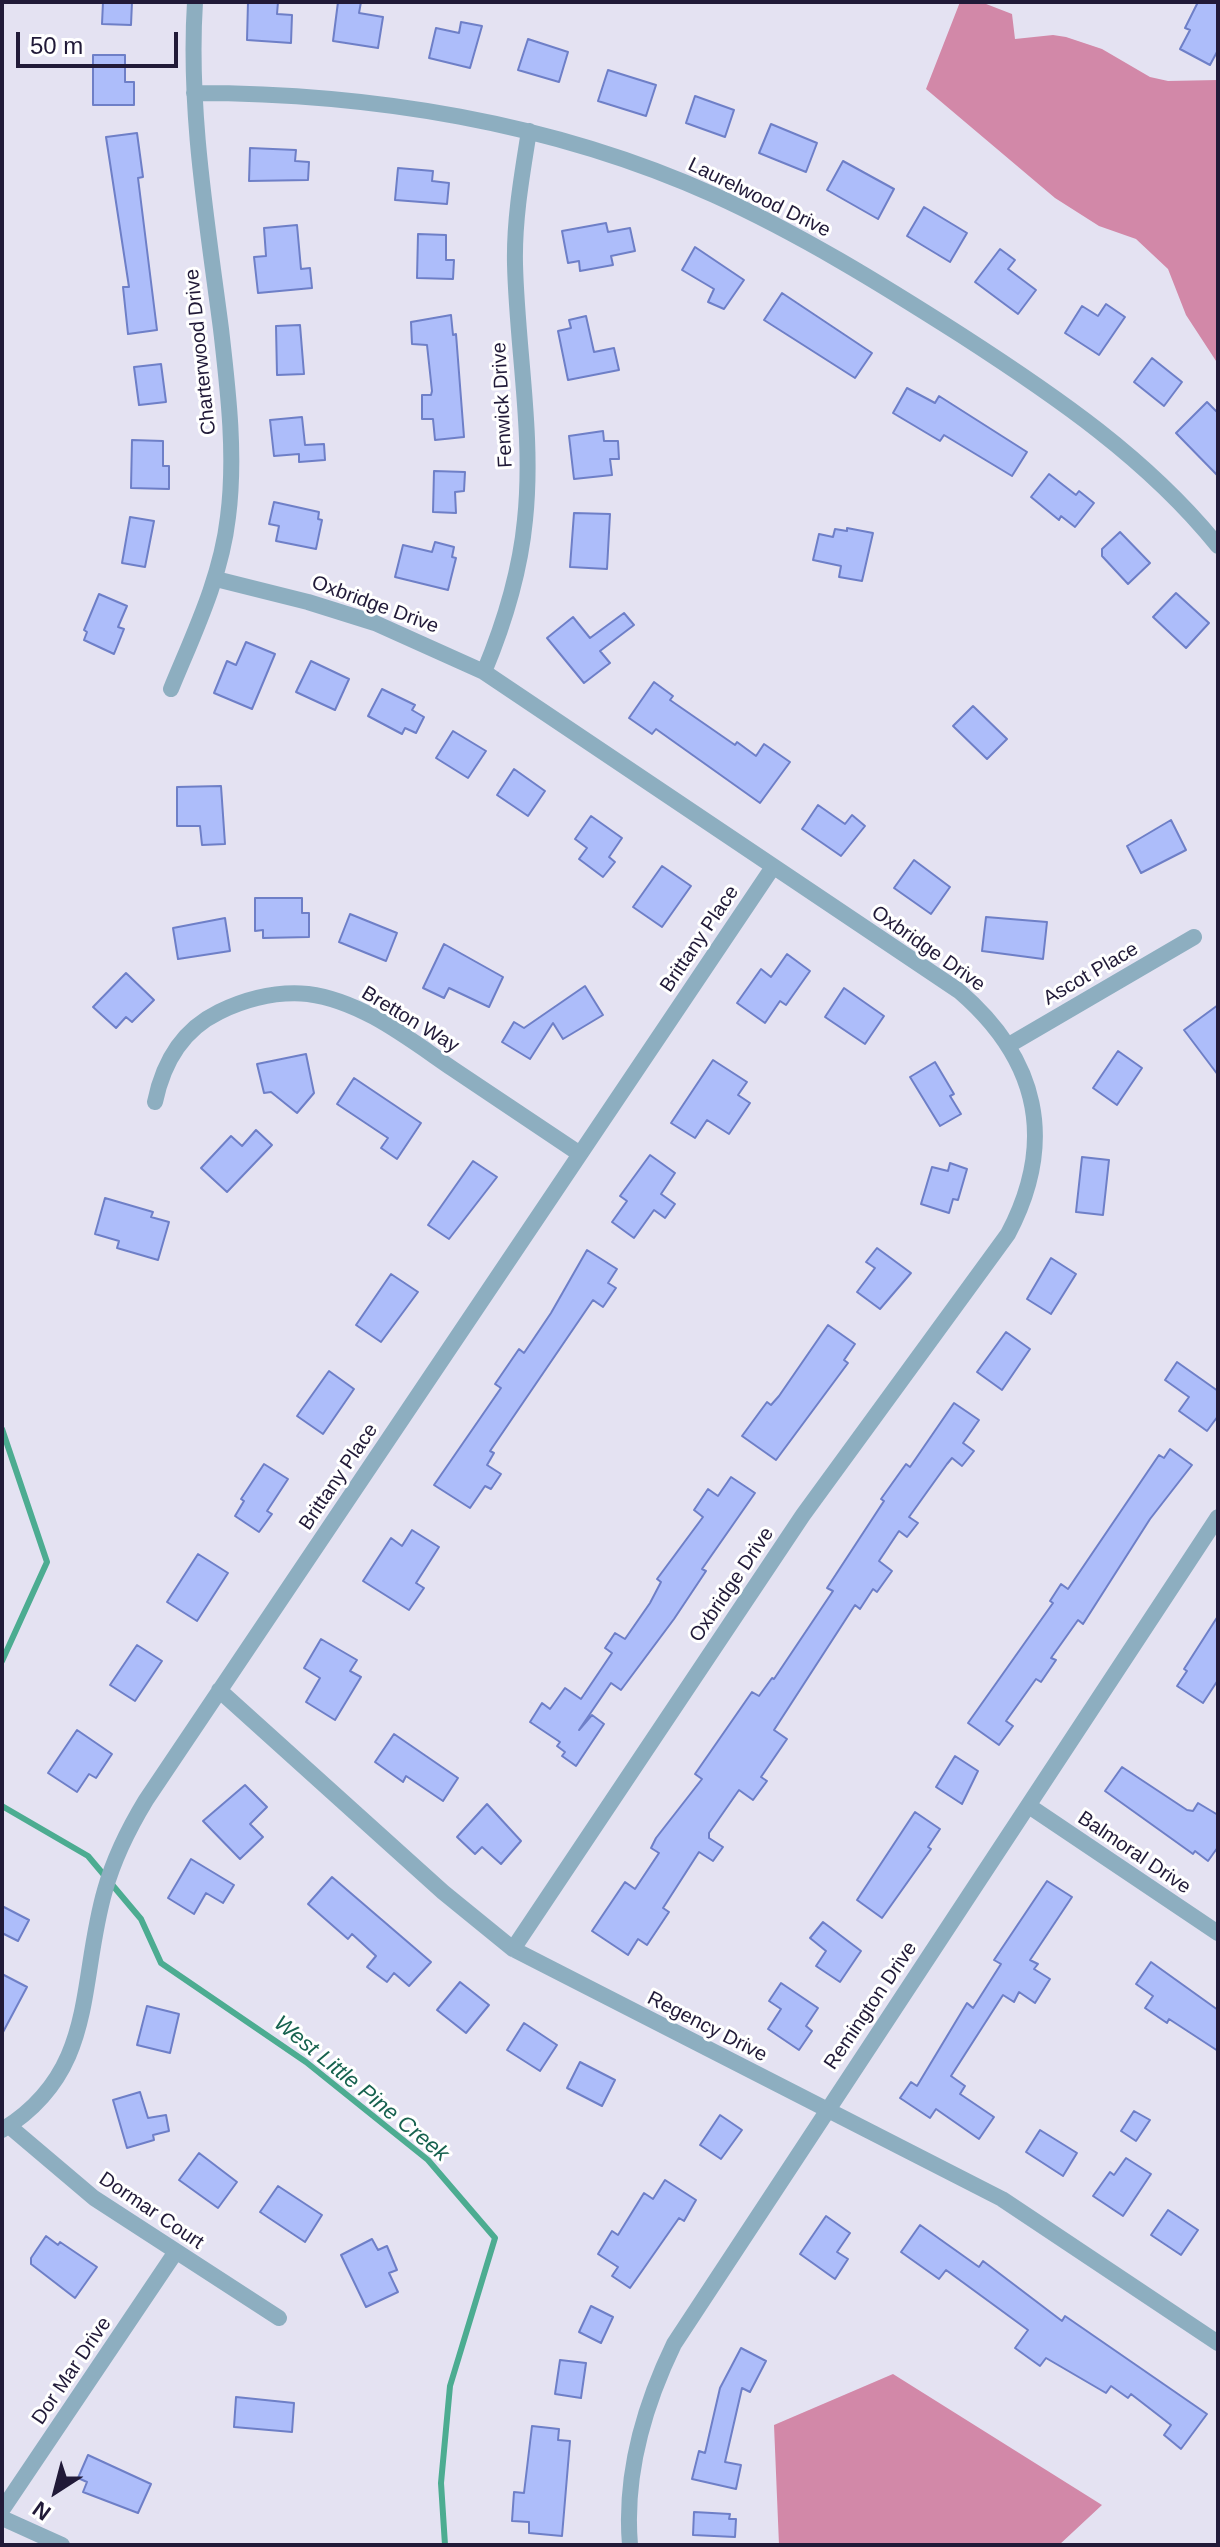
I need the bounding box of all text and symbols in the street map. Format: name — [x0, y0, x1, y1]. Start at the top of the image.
scale bar — [20, 16, 182, 66]
text: 50 m — [30, 32, 83, 59]
street label: Laurelwood Drive — [684, 153, 834, 243]
street label: Charterwood Drive — [180, 268, 222, 436]
street label: Fenwick Drive — [488, 342, 518, 468]
street label: Oxbridge Drive — [308, 571, 442, 639]
street label: Brittany Place — [656, 881, 744, 997]
street label: Oxbridge Drive — [866, 901, 990, 997]
street label: Ascot Place — [1039, 937, 1143, 1011]
street label: Bretton Way — [357, 982, 463, 1058]
street label: Brittany Place — [295, 1419, 383, 1535]
street label: Oxbridge Drive — [685, 1523, 779, 1647]
street label: Balmoral Drive — [1073, 1806, 1195, 1900]
street label: Remington Drive — [819, 1938, 923, 2074]
street label: Regency Drive — [643, 1987, 771, 2067]
water label: West Little Pine Creek — [268, 2010, 454, 2168]
street label: Dormar Court — [94, 2167, 208, 2255]
street label: Dor Mar Drive — [27, 2313, 117, 2429]
north arrow — [16, 2451, 96, 2531]
text: N — [28, 2496, 55, 2526]

